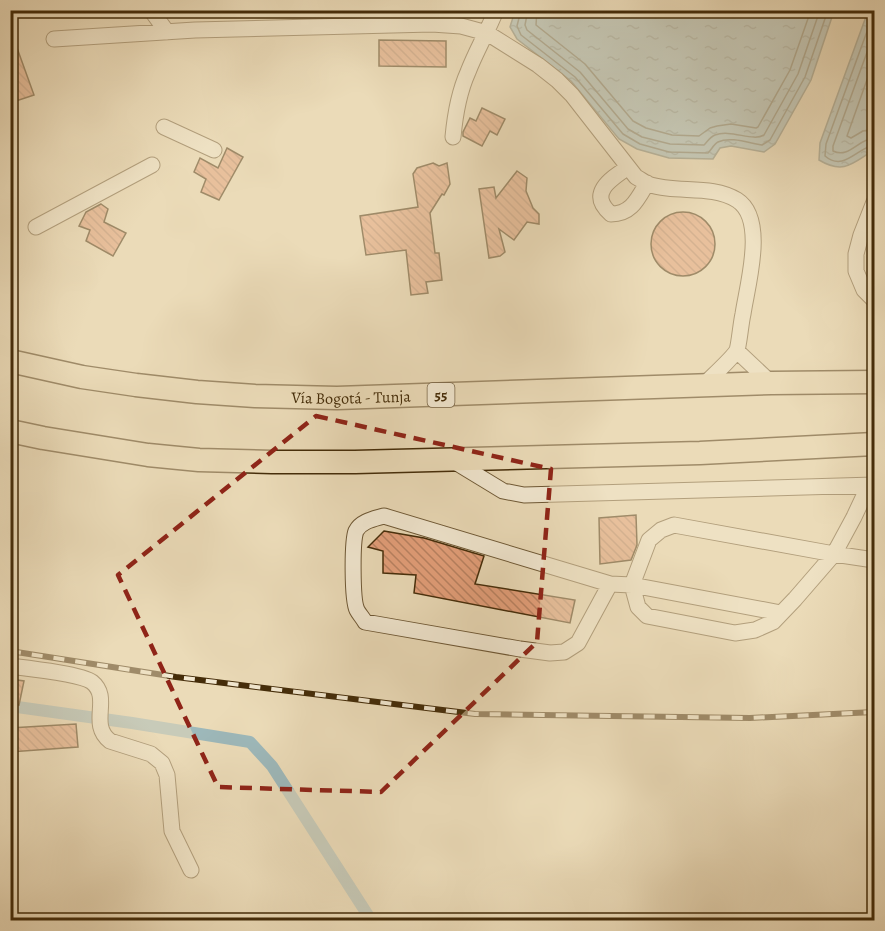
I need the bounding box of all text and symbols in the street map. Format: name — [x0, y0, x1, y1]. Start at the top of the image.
road number: 55 — [428, 383, 454, 407]
street label: Vía Bogotá - Tunja — [290, 385, 412, 410]

